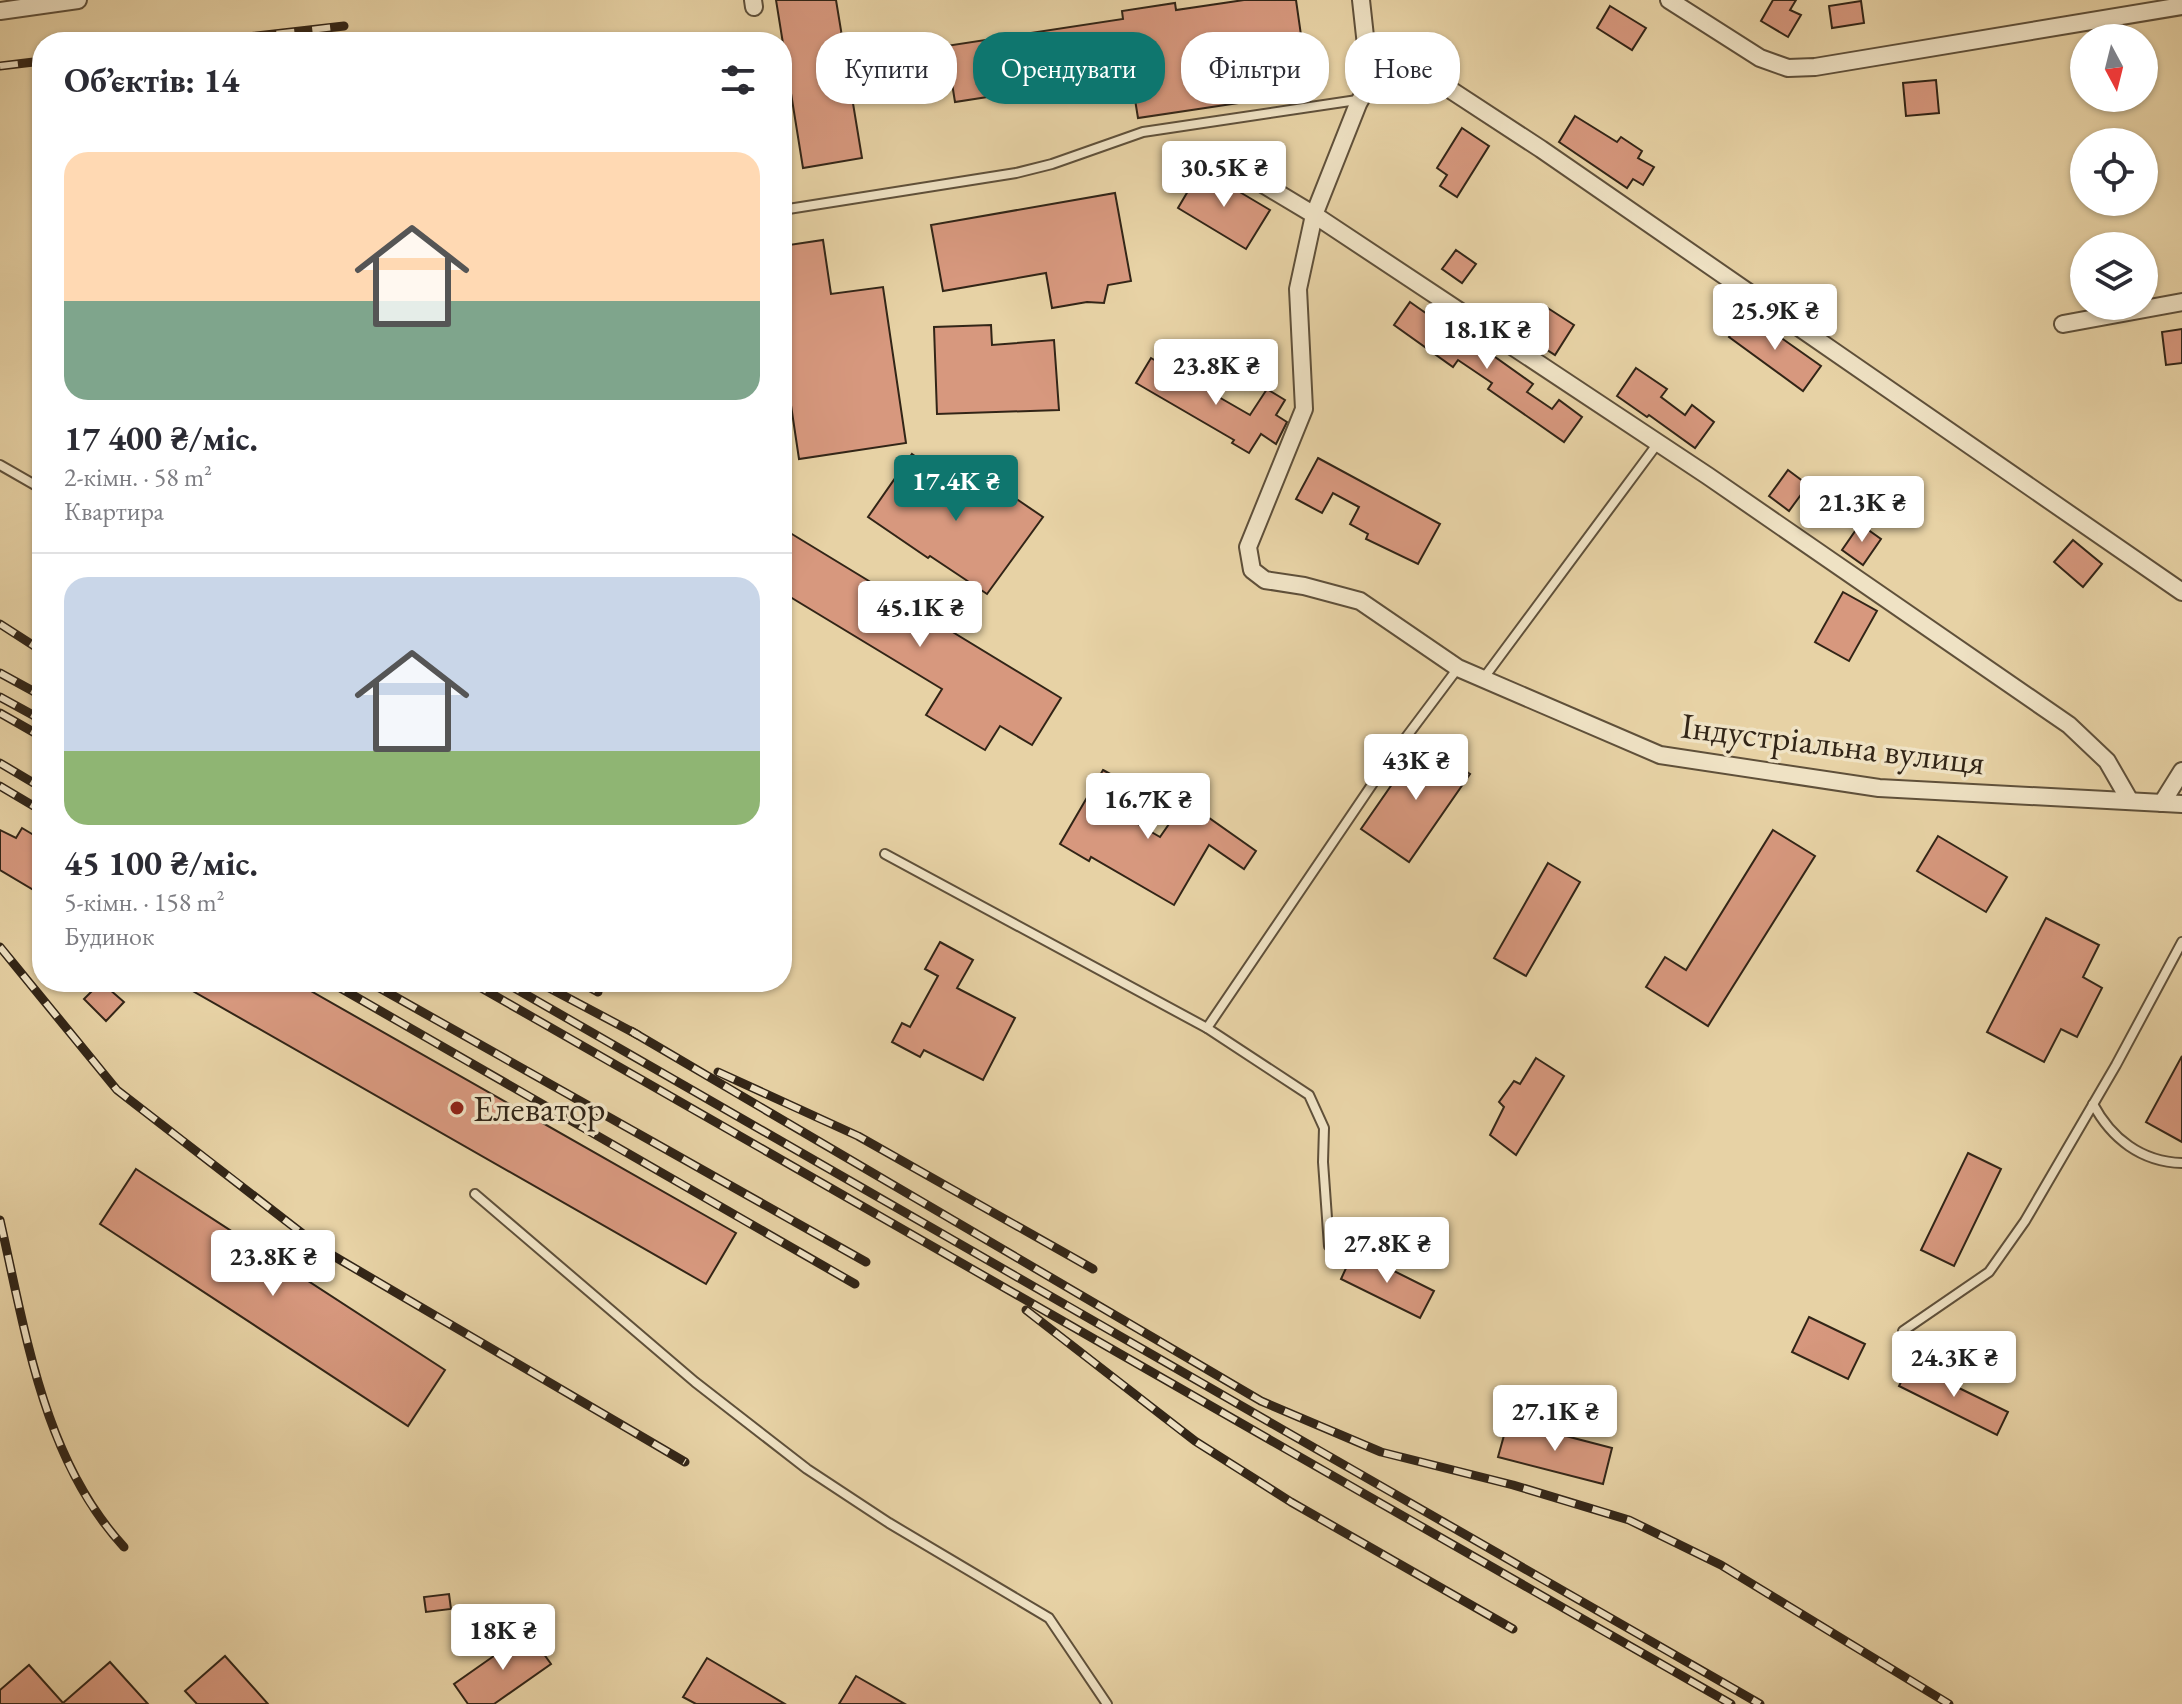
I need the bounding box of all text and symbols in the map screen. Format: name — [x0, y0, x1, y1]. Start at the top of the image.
north arrow — [2070, 24, 2158, 112]
map controls — [2070, 24, 2158, 320]
chip: Купити — [816, 32, 957, 104]
chip: Орендувати — [973, 32, 1165, 104]
chip: Фільтри — [1181, 32, 1329, 104]
chip: Нове — [1345, 32, 1460, 104]
text: Об’єктів: 14 — [64, 58, 239, 102]
icon: filters — [716, 58, 760, 102]
button: locate — [2070, 128, 2158, 216]
pin: 30.5K ₴ — [1150, 141, 1298, 209]
text: 30.5K ₴ — [1180, 150, 1268, 184]
icon: home — [340, 204, 484, 348]
button: layers — [2070, 232, 2158, 320]
pin: 25.9K ₴ — [1701, 284, 1849, 352]
text: 25.9K ₴ — [1731, 293, 1819, 327]
pin: 18.1K ₴ — [1413, 303, 1561, 371]
text: 18.1K ₴ — [1443, 312, 1531, 346]
pin: 23.8K ₴ — [1142, 339, 1290, 407]
text: 23.8K ₴ — [1172, 348, 1260, 382]
text: 17 400 ₴/міс. — [64, 416, 258, 460]
pin: 17.4K ₴ — [882, 455, 1030, 523]
text: 2-кімн. · 58 m² — [64, 460, 212, 494]
text: 17.4K ₴ — [912, 464, 1000, 498]
pin: 21.3K ₴ — [1788, 476, 1936, 544]
text: 21.3K ₴ — [1818, 485, 1906, 519]
text: Квартира — [64, 494, 164, 528]
pin: 45.1K ₴ — [846, 581, 994, 649]
text: 45.1K ₴ — [876, 590, 964, 624]
icon: home — [340, 629, 484, 773]
street label: Індустріальна вулиця — [1678, 702, 1988, 785]
pin: 43K ₴ — [1360, 734, 1472, 802]
text: 43K ₴ — [1382, 743, 1450, 777]
pin: 16.7K ₴ — [1074, 773, 1222, 841]
text: 16.7K ₴ — [1104, 782, 1192, 816]
text: 45 100 ₴/міс. — [64, 841, 258, 885]
text: 5-кімн. · 158 m² — [64, 885, 224, 919]
text: Будинок — [64, 919, 154, 953]
place label: Елеватор — [473, 1085, 606, 1132]
marker: Елеватор — [448, 1099, 466, 1117]
pin: 27.8K ₴ — [1313, 1217, 1461, 1285]
text: 27.8K ₴ — [1343, 1226, 1431, 1260]
pin: 23.8K ₴ — [199, 1230, 347, 1298]
text: 23.8K ₴ — [229, 1239, 317, 1273]
pin: 24.3K ₴ — [1880, 1331, 2028, 1399]
text: 24.3K ₴ — [1910, 1340, 1998, 1374]
pin: 27.1K ₴ — [1481, 1385, 1629, 1453]
text: 27.1K ₴ — [1511, 1394, 1599, 1428]
pin: 18K ₴ — [447, 1604, 559, 1672]
text: 18K ₴ — [469, 1613, 537, 1647]

